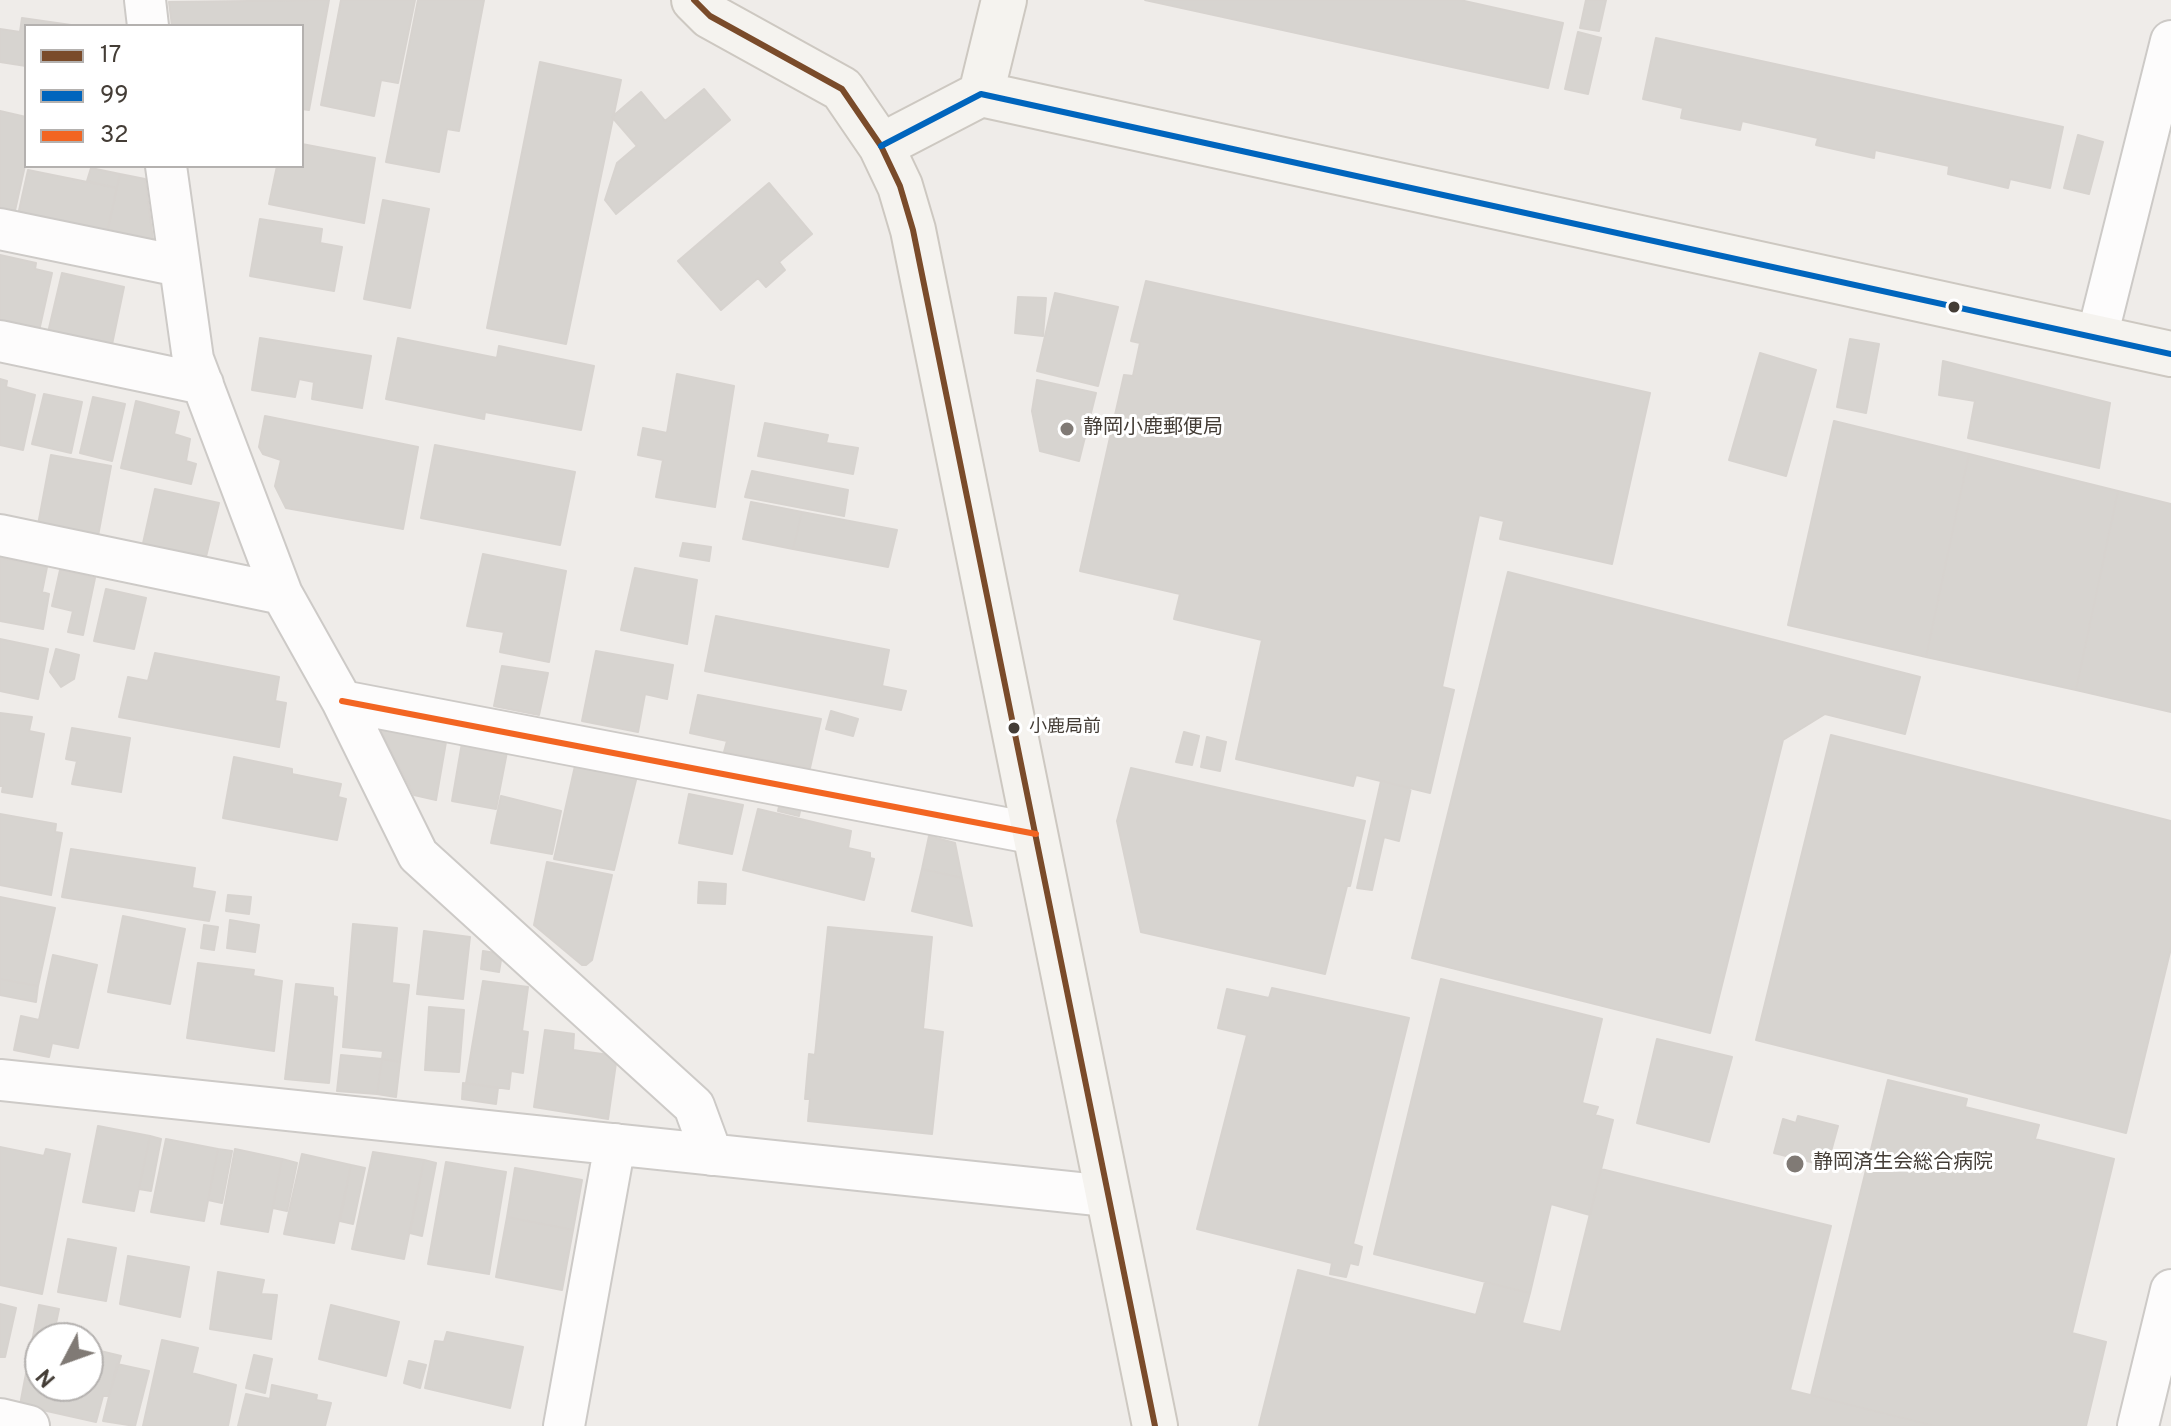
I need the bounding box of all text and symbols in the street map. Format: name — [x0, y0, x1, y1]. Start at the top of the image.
legend — [24, 24, 304, 168]
text: 17 — [100, 41, 121, 71]
text: 99 — [100, 81, 129, 111]
text: 32 — [100, 121, 129, 151]
unlabelled marker — [1946, 299, 1962, 315]
place label: 静岡小鹿郵便局 — [1083, 417, 1223, 441]
marker: 静岡小鹿郵便局 — [1058, 420, 1076, 438]
place label: 小鹿局前 — [1029, 717, 1101, 739]
marker: 小鹿局前 — [1006, 720, 1022, 736]
place label: 静岡済生会総合病院 — [1813, 1152, 1993, 1176]
marker: 静岡済生会総合病院 — [1784, 1153, 1806, 1175]
north arrow — [24, 1322, 104, 1402]
text: N — [32, 1362, 62, 1392]

